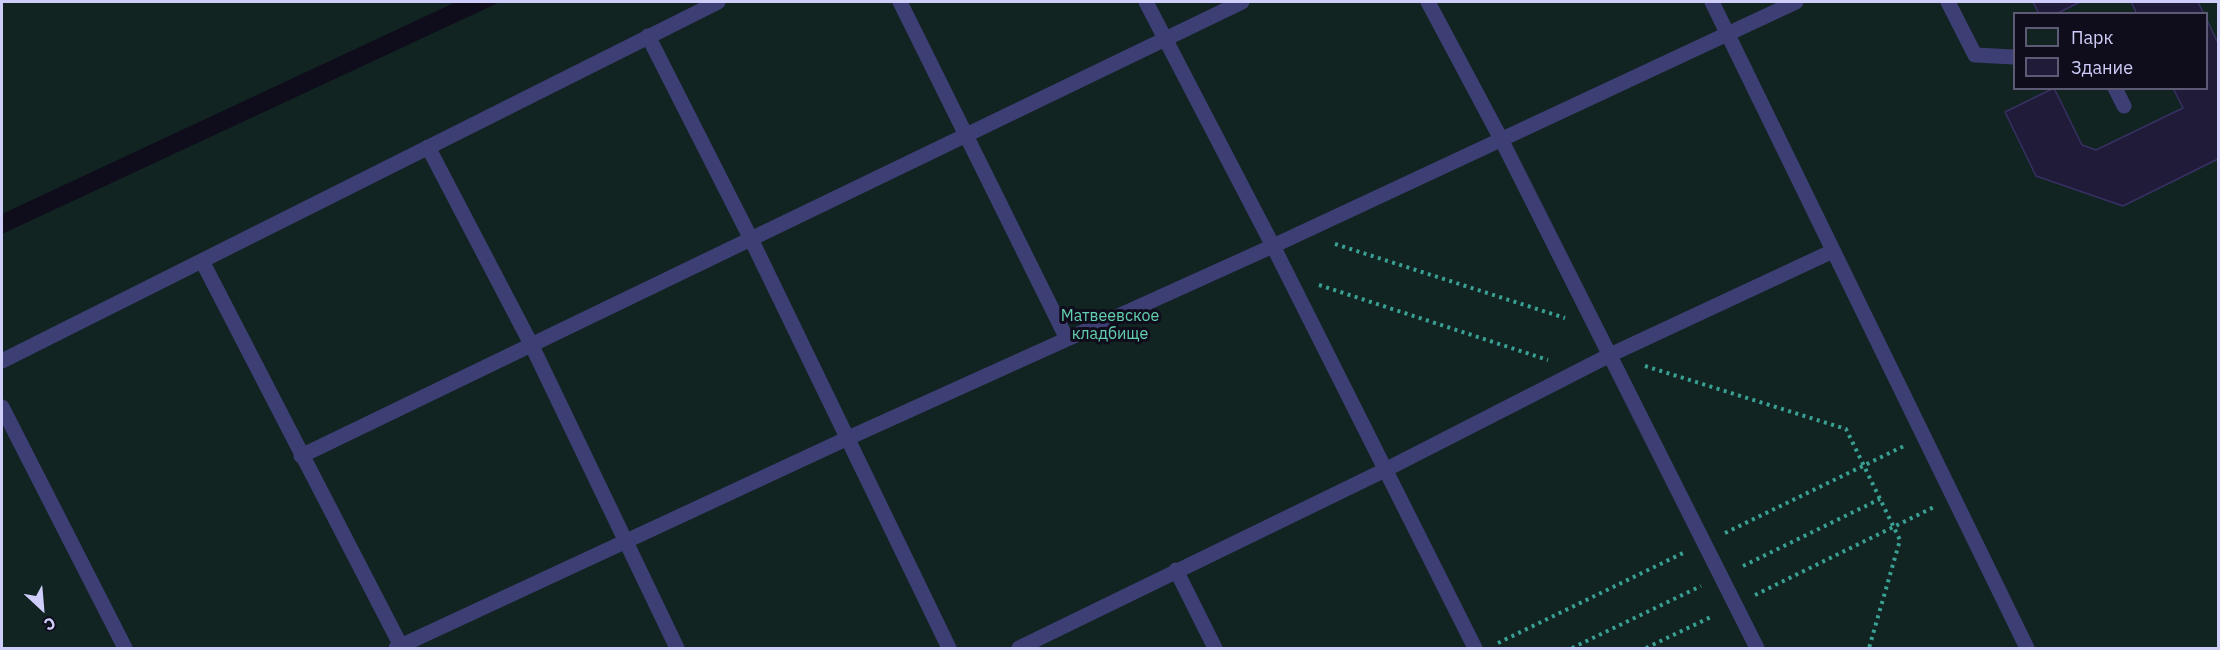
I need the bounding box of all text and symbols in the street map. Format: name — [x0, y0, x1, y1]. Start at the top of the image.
legend — [2013, 12, 2208, 90]
text: Парк — [2071, 26, 2113, 49]
text: Здание — [2071, 56, 2133, 79]
park label: Матвеевское кладбище — [1061, 306, 1159, 344]
north arrow — [12, 578, 72, 638]
text: С — [41, 613, 59, 635]

